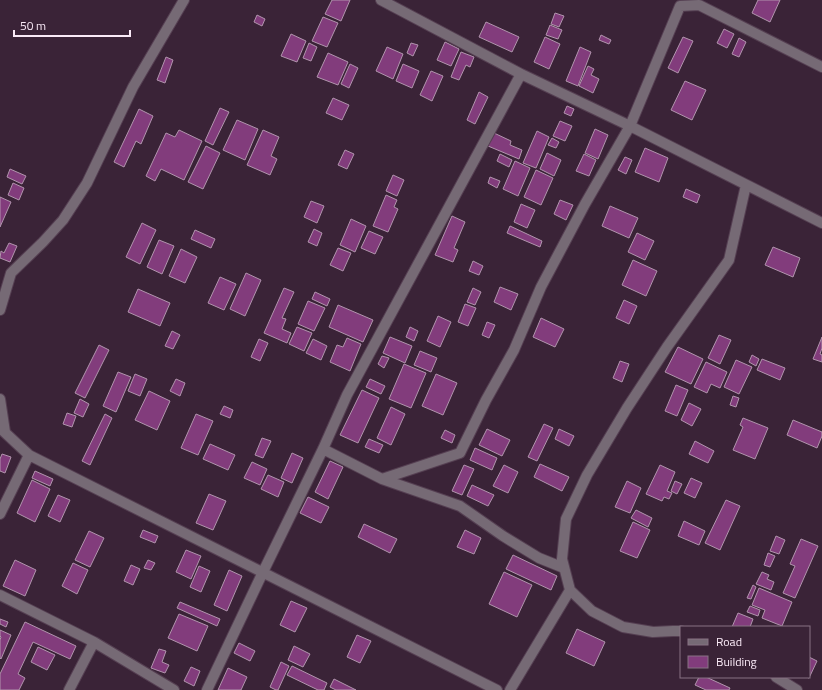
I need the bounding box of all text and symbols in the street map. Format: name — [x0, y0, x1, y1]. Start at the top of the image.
scale bar — [14, 12, 130, 38]
text: 50 m — [20, 16, 46, 35]
legend — [680, 626, 810, 678]
text: Road — [716, 632, 742, 651]
text: Building — [716, 652, 757, 671]

